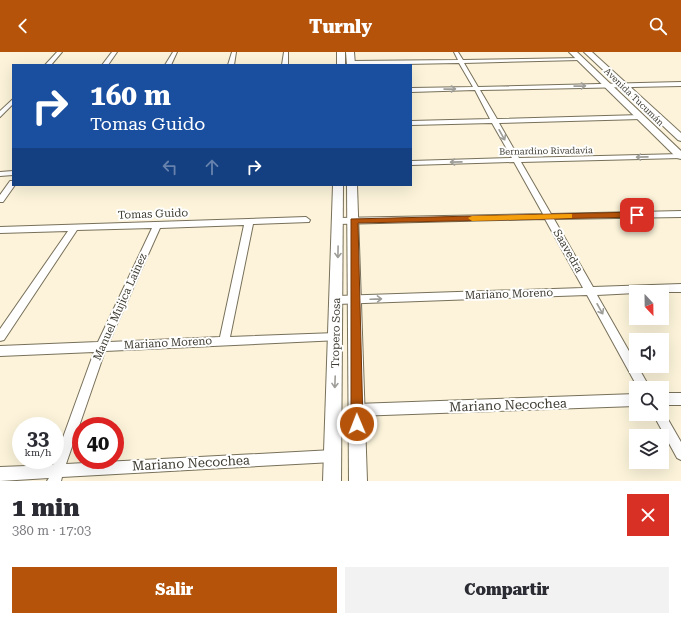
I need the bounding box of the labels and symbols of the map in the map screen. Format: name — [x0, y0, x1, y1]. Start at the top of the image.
street label: Avenida Tucumán — [602, 66, 666, 128]
one-way arrow — [573, 83, 586, 90]
one-way arrow — [443, 85, 456, 93]
one-way arrow — [499, 129, 507, 141]
street label: Bernardino Rivadavia — [499, 145, 593, 157]
one-way arrow — [636, 154, 649, 161]
one-way arrow — [450, 158, 463, 166]
pin — [620, 198, 654, 232]
street label: Tomas Guido — [118, 206, 189, 222]
street label: Saavedra — [550, 227, 586, 275]
one-way arrow — [334, 245, 342, 258]
street label: Manuel Mujica Lainez — [90, 251, 150, 363]
north arrow — [629, 285, 669, 325]
street label: Mariano Moreno — [465, 286, 554, 302]
one-way arrow — [369, 295, 382, 303]
street label: Tropero Sosa — [329, 298, 343, 368]
one-way arrow — [597, 303, 605, 315]
street label: Mariano Moreno — [124, 334, 213, 352]
one-way arrow — [331, 375, 339, 388]
street label: Mariano Necochea — [449, 395, 567, 415]
position arrow — [336, 403, 378, 445]
speed limit sign: 40 — [72, 417, 124, 469]
street label: Mariano Necochea — [132, 452, 250, 474]

